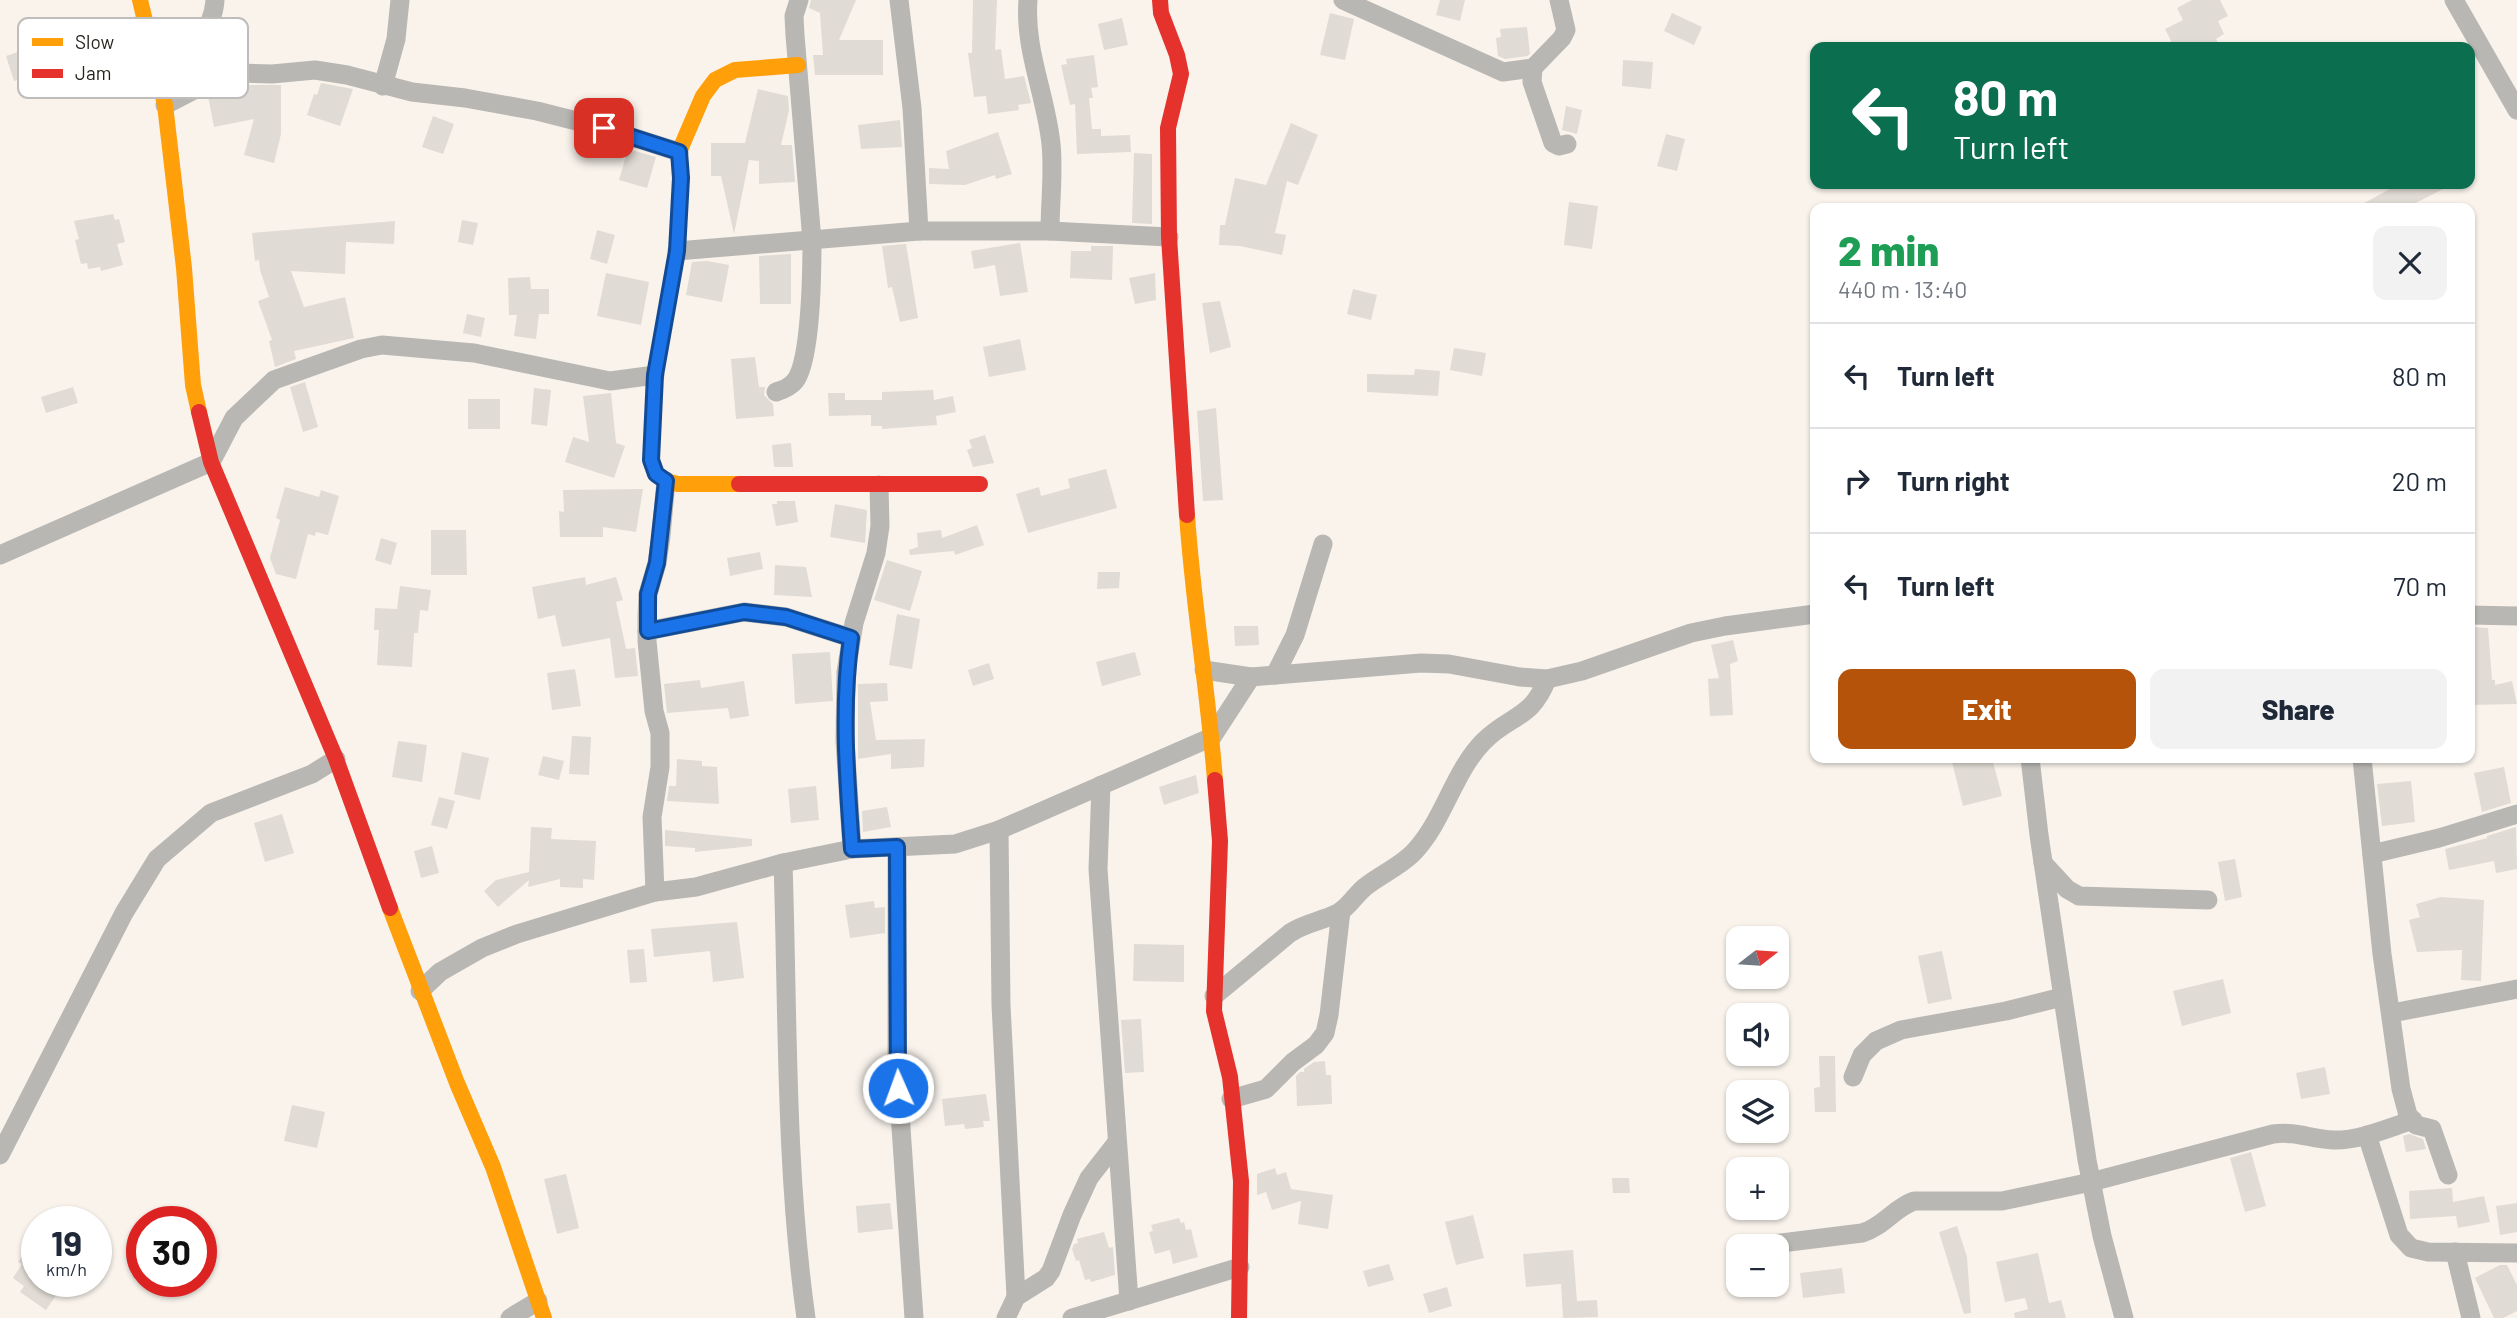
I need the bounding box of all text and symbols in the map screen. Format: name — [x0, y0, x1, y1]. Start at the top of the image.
legend — [18, 18, 248, 98]
text: Slow — [75, 30, 114, 53]
text: Jam — [75, 61, 111, 84]
text: 80 m — [1953, 67, 2058, 126]
icon: left — [1838, 70, 1929, 161]
pin — [574, 98, 634, 158]
icon: arrive — [585, 109, 623, 147]
text: Turn left — [1953, 127, 2070, 165]
text: 2 min — [1838, 224, 1939, 274]
button: close — [2373, 226, 2447, 300]
text: 440 m · 13:40 — [1838, 275, 1967, 303]
icon: left — [1838, 357, 1876, 395]
text: Turn left — [1897, 360, 1995, 391]
text: 80 m — [2392, 360, 2447, 391]
icon: right — [1838, 462, 1876, 500]
text: Turn right — [1897, 465, 2010, 496]
text: 20 m — [2392, 465, 2447, 496]
icon: left — [1838, 567, 1876, 605]
text: Turn left — [1897, 570, 1995, 601]
text: 70 m — [2393, 570, 2447, 601]
button: Exit — [1838, 669, 2136, 749]
button: Share — [2150, 669, 2447, 749]
north arrow — [1726, 926, 1788, 989]
map controls — [1726, 926, 1789, 1297]
button: sound — [1726, 1003, 1789, 1066]
position arrow — [861, 1051, 935, 1125]
button: layers — [1726, 1080, 1789, 1143]
button: + — [1726, 1157, 1789, 1220]
speed limit sign: 30 — [126, 1206, 217, 1297]
text: 19 — [51, 1221, 82, 1263]
button: − — [1726, 1234, 1789, 1297]
text: km/h — [46, 1258, 87, 1280]

